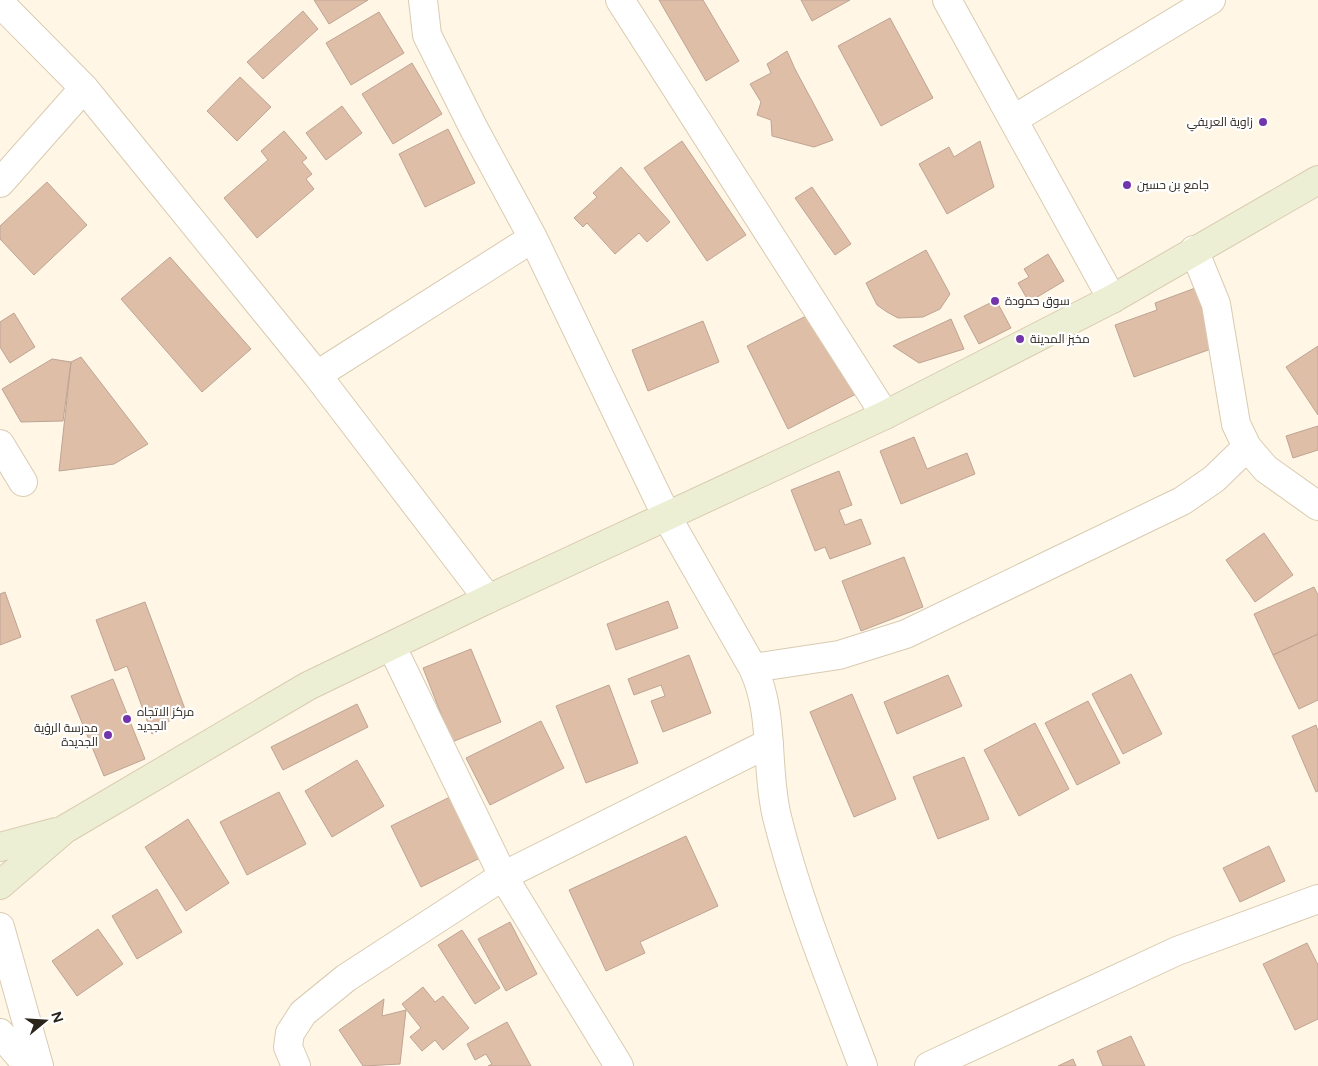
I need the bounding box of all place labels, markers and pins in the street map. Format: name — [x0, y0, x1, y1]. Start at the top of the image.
place label: زاوية العريفي — [1187, 115, 1253, 132]
marker: زاوية العريفي — [1257, 116, 1269, 128]
place label: جامع بن حسين — [1137, 178, 1209, 193]
marker: جامع بن حسين — [1121, 179, 1133, 191]
place label: سوق حمودة — [1005, 294, 1070, 308]
marker: سوق حمودة — [989, 295, 1001, 307]
place label: مخبز المدينة — [1030, 332, 1090, 346]
marker: مخبز المدينة — [1014, 333, 1026, 345]
place label: مركز الاتجاه الجديد — [137, 705, 194, 733]
marker: مركز الاتجاه الجديد — [121, 713, 133, 725]
place label: مدرسة الرؤية الجديدة — [34, 721, 98, 749]
marker: مدرسة الرؤية الجديدة — [102, 729, 114, 741]

